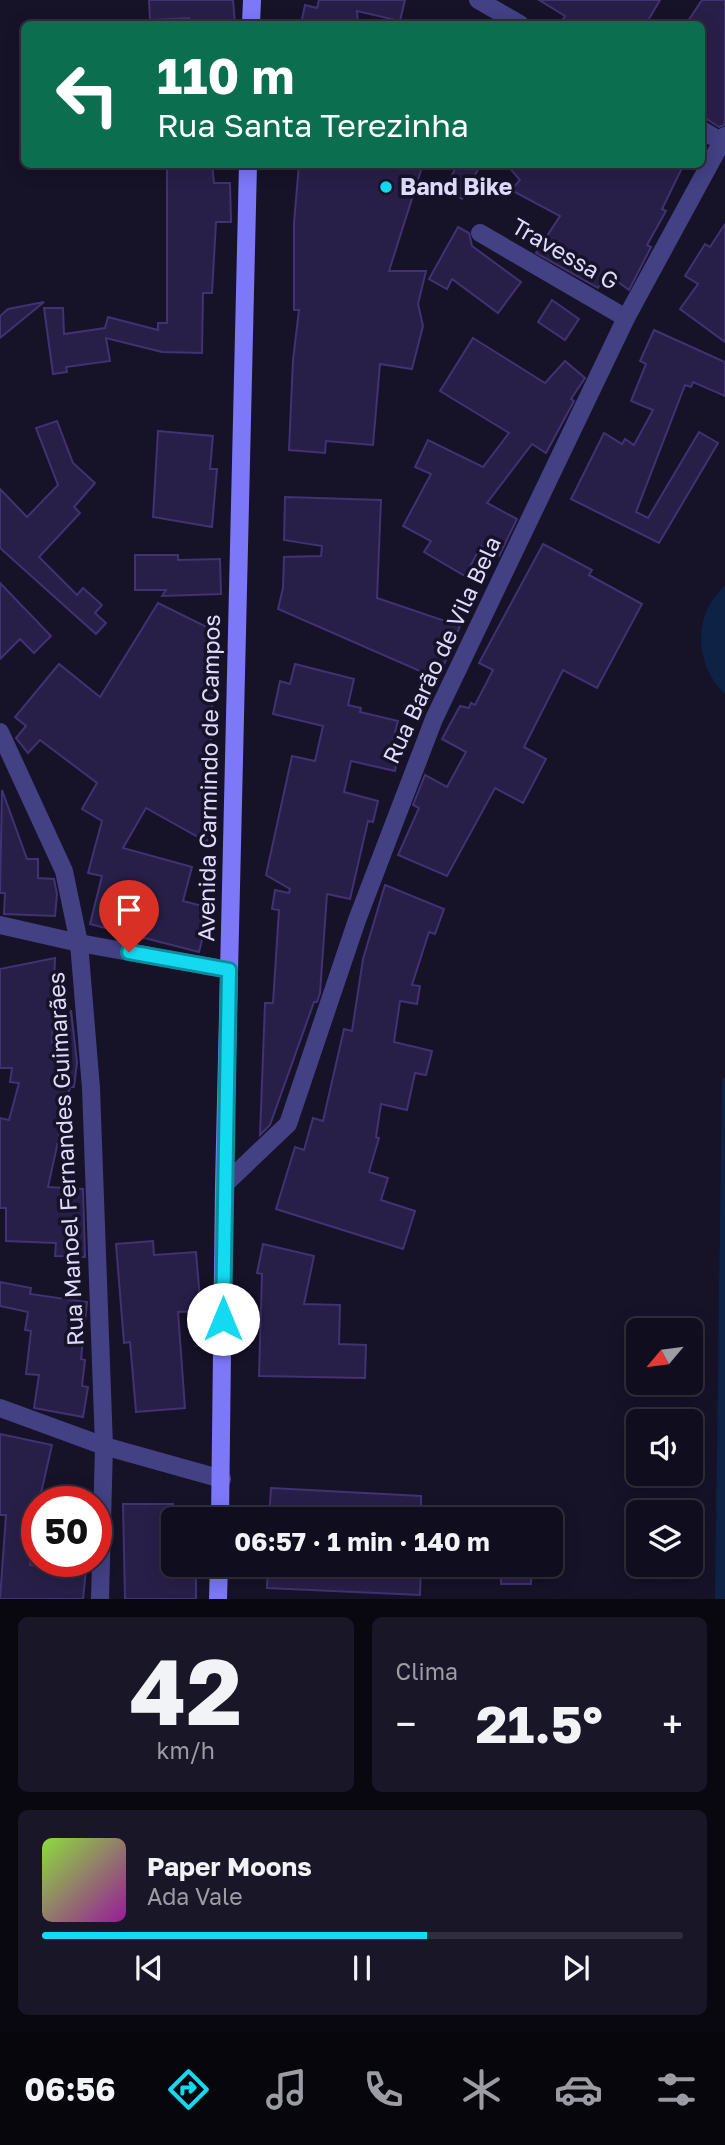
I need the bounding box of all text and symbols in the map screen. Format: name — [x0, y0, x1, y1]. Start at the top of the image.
text: 110 m — [157, 46, 294, 105]
icon: left — [42, 49, 133, 140]
text: Rua Santa Terezinha — [157, 106, 469, 144]
place label: Band Bike — [400, 172, 512, 200]
marker: Band Bike — [378, 179, 394, 195]
street label: Travessa G — [507, 211, 624, 295]
street label: Rua Barão de Vila Bela — [376, 531, 506, 768]
street label: Avenida Carmindo de Campos — [191, 614, 225, 942]
pin — [99, 880, 159, 952]
icon: arrive — [110, 891, 148, 929]
street label: Rua Manoel Fernandes Guimarães — [41, 971, 89, 1347]
position arrow — [186, 1282, 260, 1356]
north arrow — [626, 1318, 704, 1395]
map controls — [626, 1318, 703, 1577]
button: sound — [626, 1409, 703, 1486]
speed limit sign: 50 — [21, 1486, 112, 1577]
button: layers — [626, 1500, 703, 1577]
text: 06:57 · 1 min · 140 m — [234, 1526, 490, 1557]
text: 42 — [130, 1636, 242, 1745]
text: Clima — [396, 1657, 458, 1685]
text: 21.5° — [476, 1692, 603, 1754]
text: − — [396, 1701, 416, 1746]
text: + — [662, 1701, 683, 1746]
text: km/h — [156, 1736, 215, 1764]
text: Paper Moons — [147, 1851, 312, 1882]
text: Ada Vale — [147, 1882, 243, 1910]
icon: previous — [130, 1949, 168, 1987]
icon: pause — [343, 1949, 381, 1987]
icon: next — [557, 1949, 595, 1987]
icon: directions — [164, 2065, 213, 2114]
icon: music — [262, 2065, 311, 2114]
icon: phone — [359, 2065, 408, 2114]
icon: climate — [457, 2065, 506, 2114]
icon: car — [554, 2065, 603, 2114]
icon: filters — [652, 2065, 701, 2114]
text: 06:56 — [24, 2070, 115, 2108]

